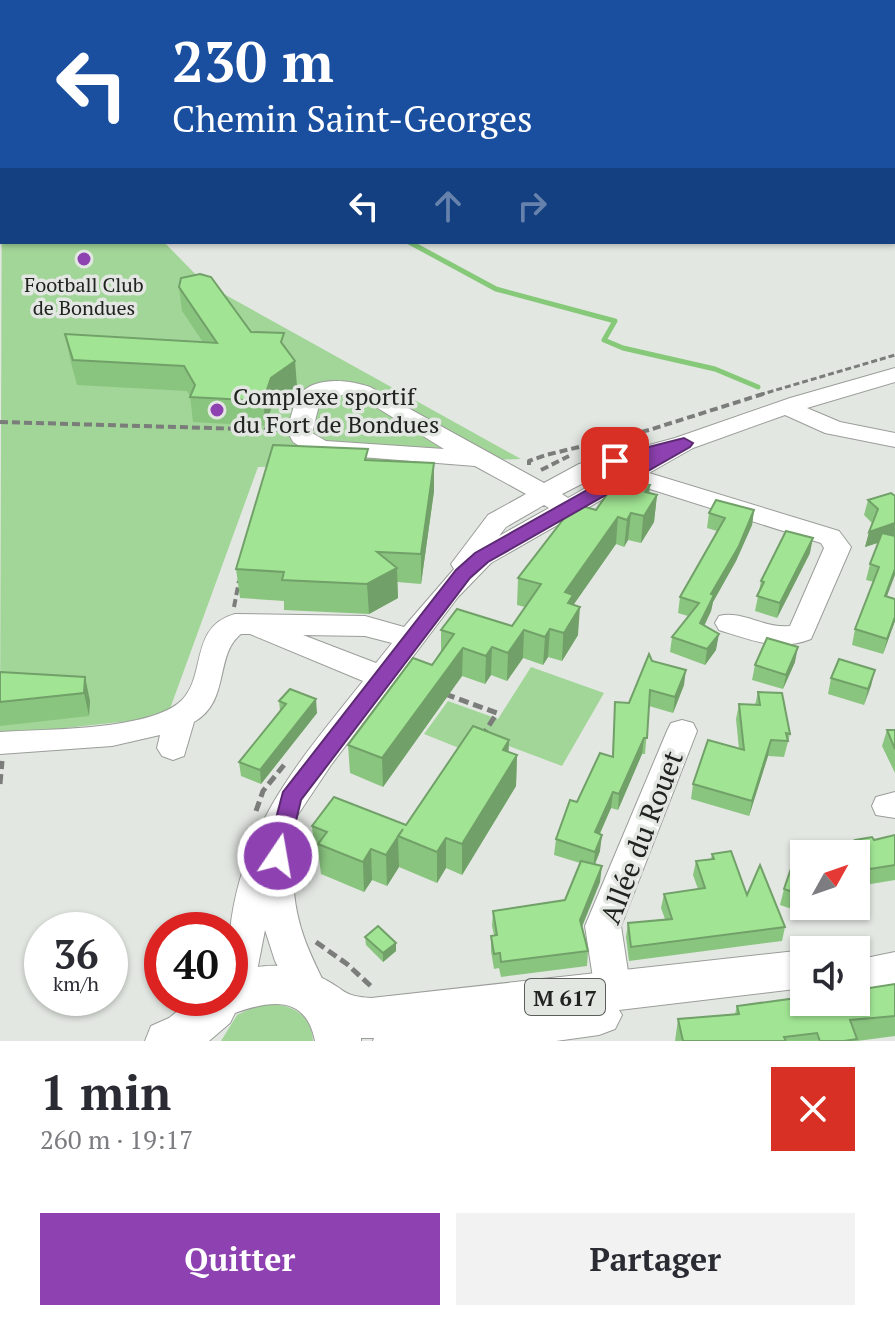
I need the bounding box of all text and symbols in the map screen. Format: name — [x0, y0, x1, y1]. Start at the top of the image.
text: 230 m — [172, 24, 334, 98]
icon: left — [40, 32, 144, 136]
text: Chemin Saint-Georges — [172, 95, 533, 142]
icon: left — [342, 184, 386, 228]
icon: ahead — [426, 184, 470, 228]
icon: right — [510, 184, 554, 228]
marker: Football Club de Bondues — [75, 250, 93, 268]
place label: Football Club de Bondues — [24, 271, 144, 321]
place label: Complexe sportif du Fort de Bondues — [233, 380, 439, 440]
marker: Complexe sportif du Fort de Bondues — [208, 401, 226, 419]
pin — [581, 427, 649, 495]
icon: arrive — [593, 439, 637, 483]
street label: Allée du Rouet — [591, 745, 691, 929]
position arrow — [236, 814, 320, 898]
north arrow — [790, 840, 870, 920]
map controls — [790, 840, 870, 1016]
speed limit sign: 40 — [144, 912, 248, 1016]
text: 36 — [53, 927, 99, 980]
button: sound — [790, 936, 870, 1016]
text: km/h — [53, 970, 99, 997]
road number: M 617 — [525, 979, 605, 1015]
text: 1 min — [40, 1060, 171, 1124]
button: close — [771, 1067, 855, 1151]
text: 260 m · 19:17 — [40, 1122, 193, 1156]
button: Quitter — [40, 1213, 440, 1305]
button: Partager — [456, 1213, 855, 1305]

